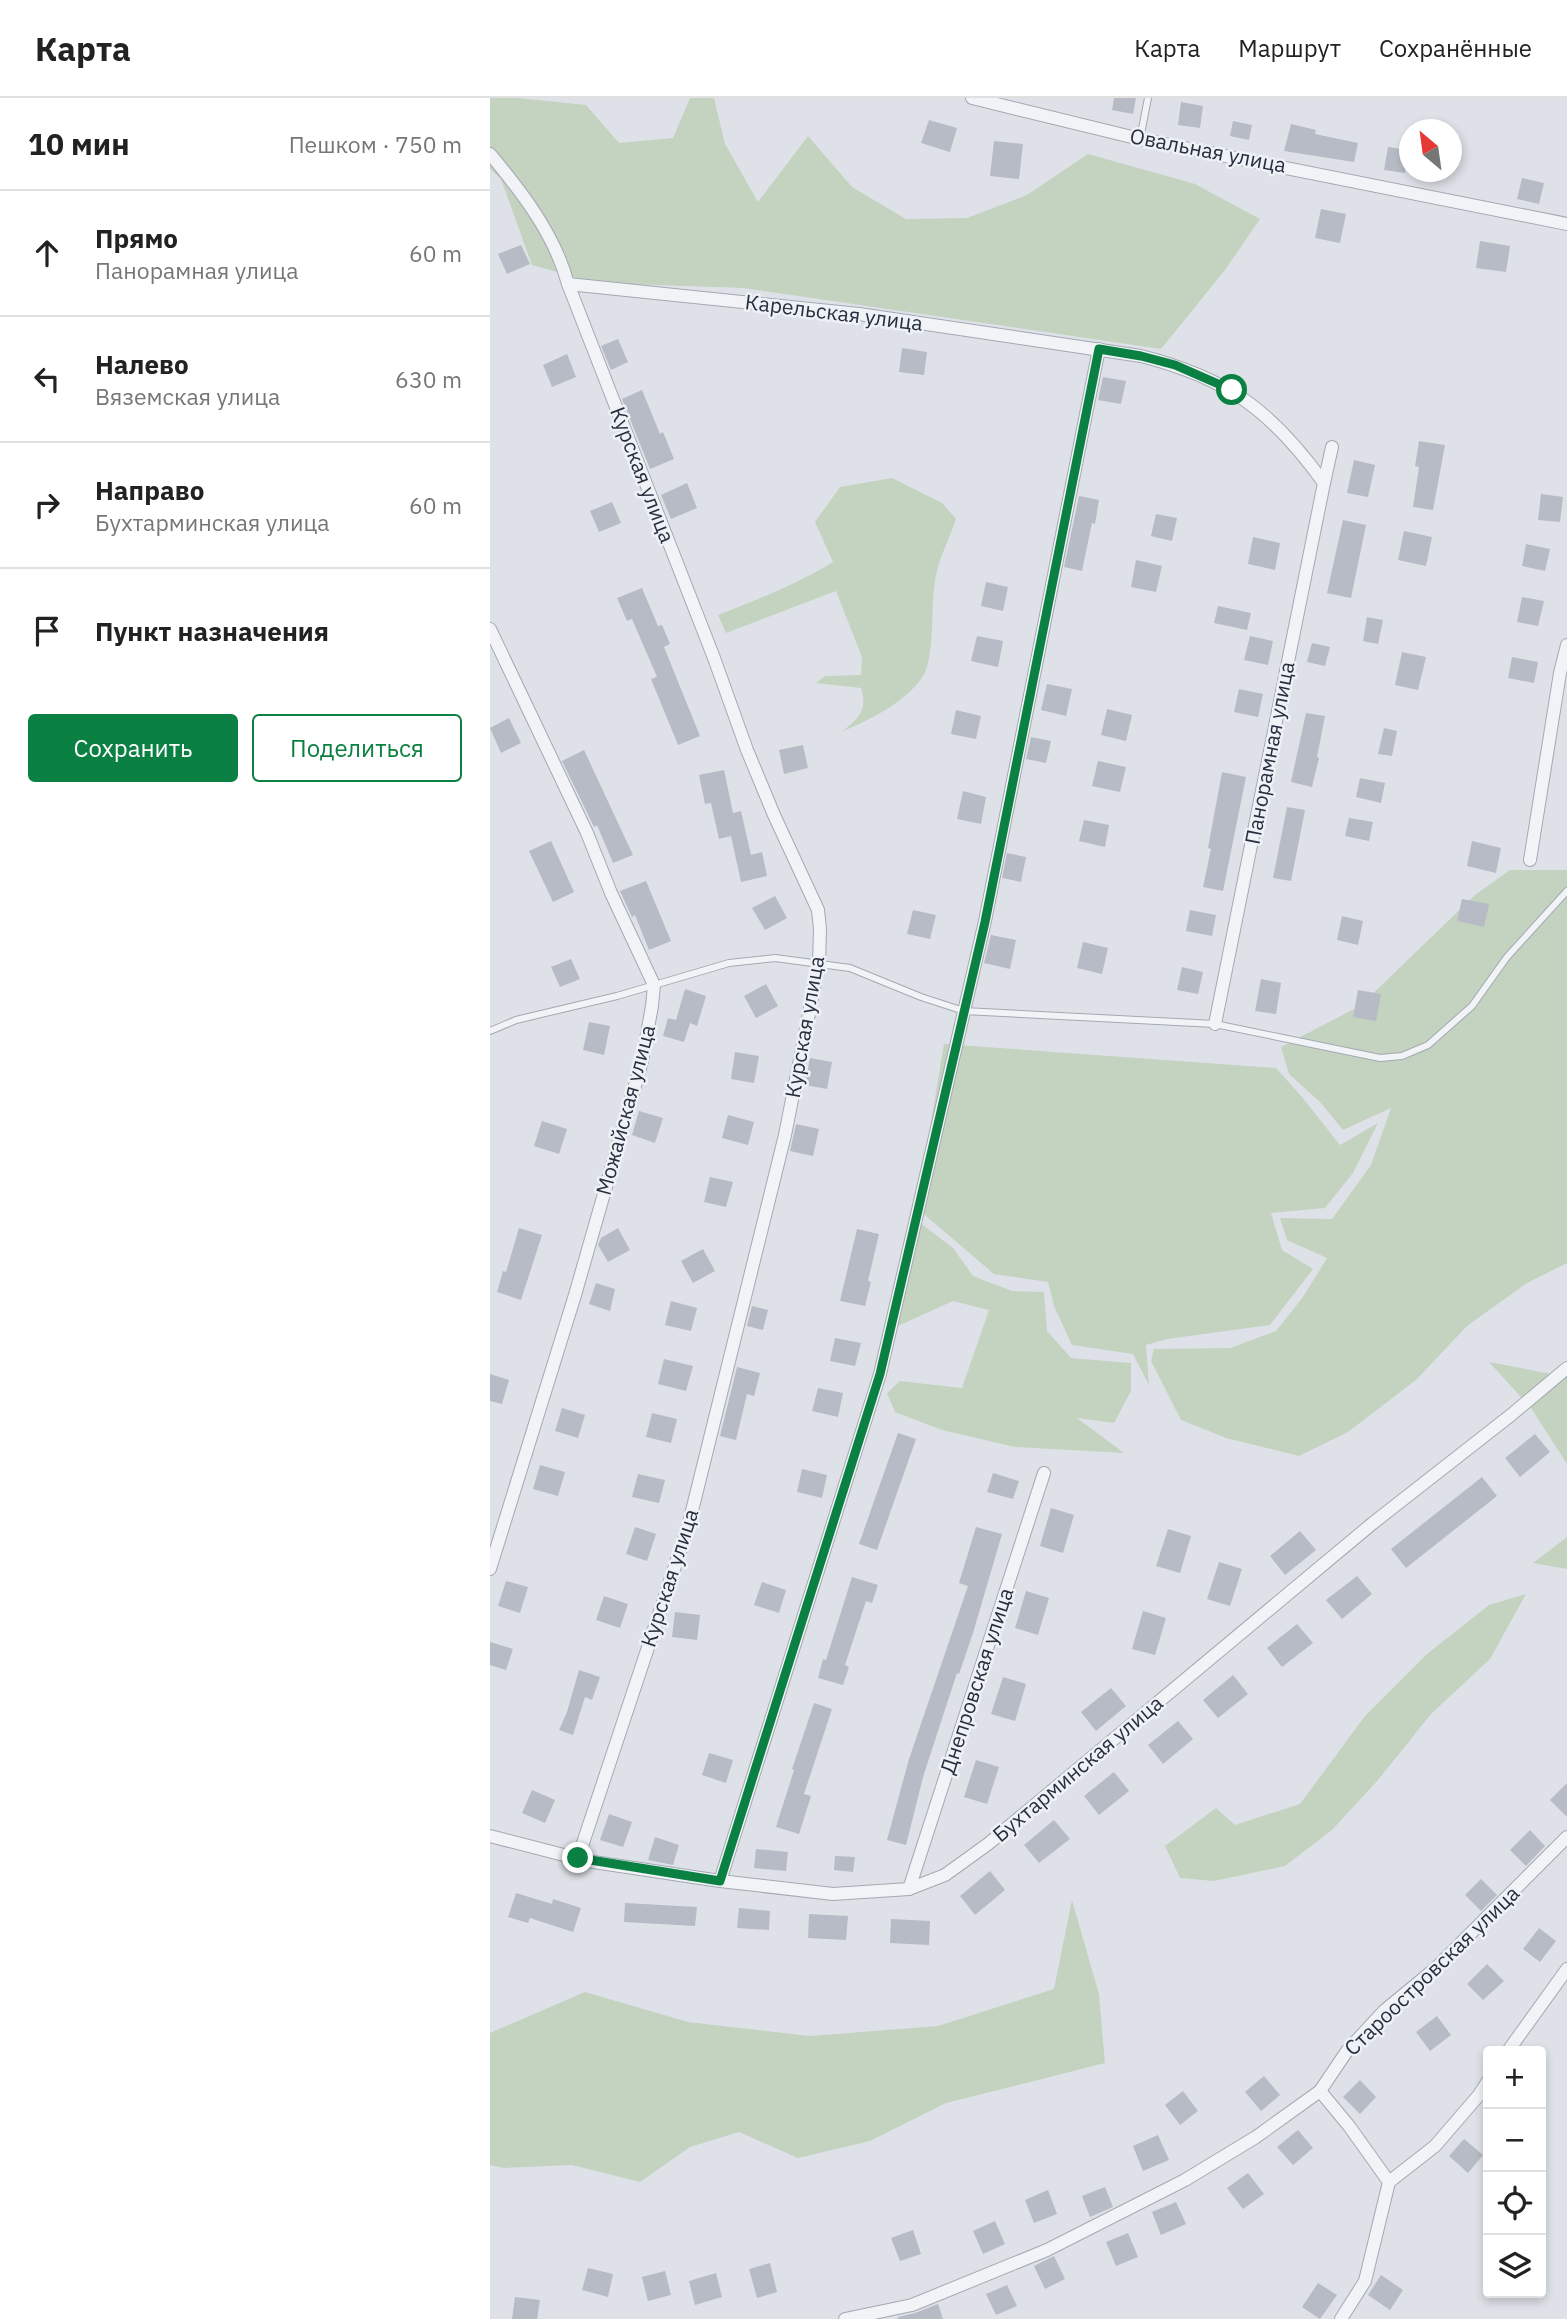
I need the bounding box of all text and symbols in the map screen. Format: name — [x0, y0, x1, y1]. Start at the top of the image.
text: Карта — [35, 27, 131, 70]
text: Карта — [1134, 32, 1200, 64]
text: Маршрут — [1238, 32, 1341, 64]
text: Сохранённые — [1379, 32, 1532, 64]
north arrow — [1399, 119, 1462, 182]
street label: Овальная улица — [1128, 121, 1289, 179]
text: 10 мин — [28, 124, 130, 163]
text: Пешком · 750 m — [289, 129, 462, 159]
text: Прямо — [95, 221, 178, 255]
icon: ahead — [28, 234, 66, 272]
text: 60 m — [409, 238, 462, 268]
text: Панорамная улица — [95, 255, 299, 285]
street label: Карельская улица — [744, 287, 925, 337]
text: Налево — [95, 347, 189, 381]
icon: left — [28, 360, 66, 398]
text: 630 m — [395, 364, 462, 394]
route start — [1216, 374, 1247, 405]
text: Вяземская улица — [95, 381, 280, 411]
street label: Курская улица — [604, 403, 682, 547]
text: Направо — [95, 473, 204, 507]
icon: right — [28, 486, 66, 524]
text: 60 m — [409, 490, 462, 520]
text: Бухтарминская улица — [95, 507, 330, 537]
icon: arrive — [28, 612, 66, 650]
text: Пункт назначения — [95, 614, 329, 648]
street label: Панорамная улица — [1238, 659, 1300, 847]
button: Сохранить — [28, 714, 238, 782]
button: Поделиться — [252, 714, 462, 782]
street label: Курская улица — [778, 954, 830, 1100]
street label: Можайская улица — [589, 1021, 661, 1198]
street label: Курская улица — [634, 1505, 705, 1650]
street label: Днепровская улица — [933, 1584, 1019, 1777]
street label: Бухтарминская улица — [986, 1689, 1168, 1848]
route end — [562, 1842, 593, 1873]
street label: Староостровская улица — [1338, 1879, 1525, 2061]
map controls — [1483, 2046, 1546, 2298]
button: + — [1483, 2046, 1546, 2109]
button: − — [1483, 2109, 1546, 2172]
button: locate — [1483, 2172, 1546, 2235]
button: layers — [1483, 2235, 1546, 2298]

